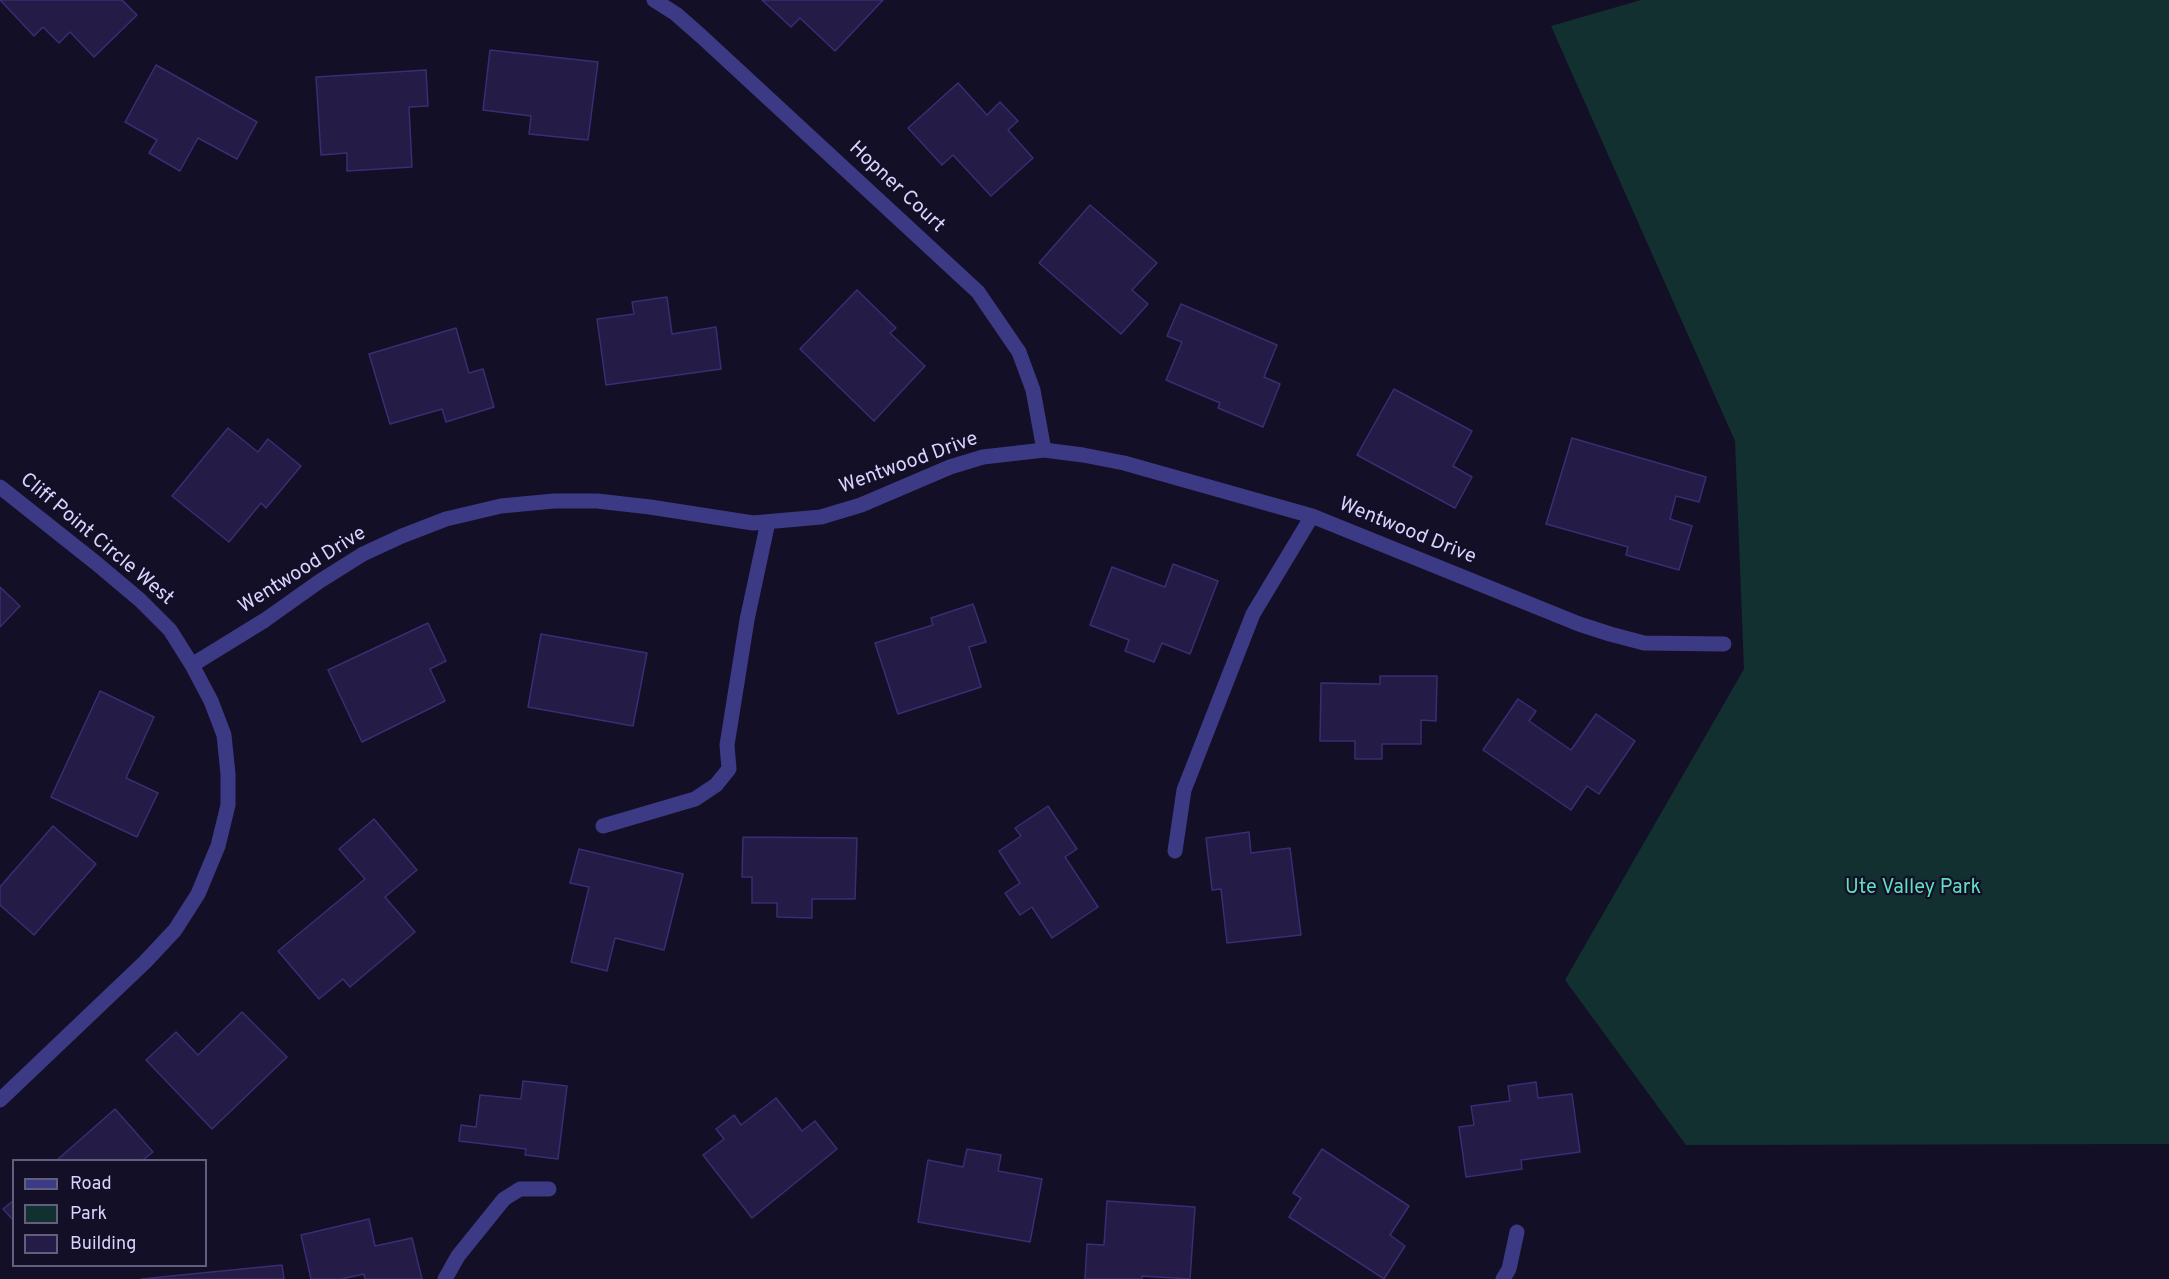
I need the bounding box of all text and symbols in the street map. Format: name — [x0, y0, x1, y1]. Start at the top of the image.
street label: Hopner Court — [843, 137, 949, 239]
street label: Wentwood Drive — [836, 428, 982, 500]
street label: Cliff Point Circle West — [14, 469, 178, 611]
street label: Wentwood Drive — [1335, 494, 1479, 570]
street label: Wentwood Drive — [235, 522, 371, 620]
park label: Ute Valley Park — [1845, 877, 1981, 901]
legend — [12, 1159, 207, 1267]
text: Road — [70, 1173, 112, 1196]
text: Park — [70, 1203, 107, 1226]
text: Building — [70, 1233, 136, 1256]

